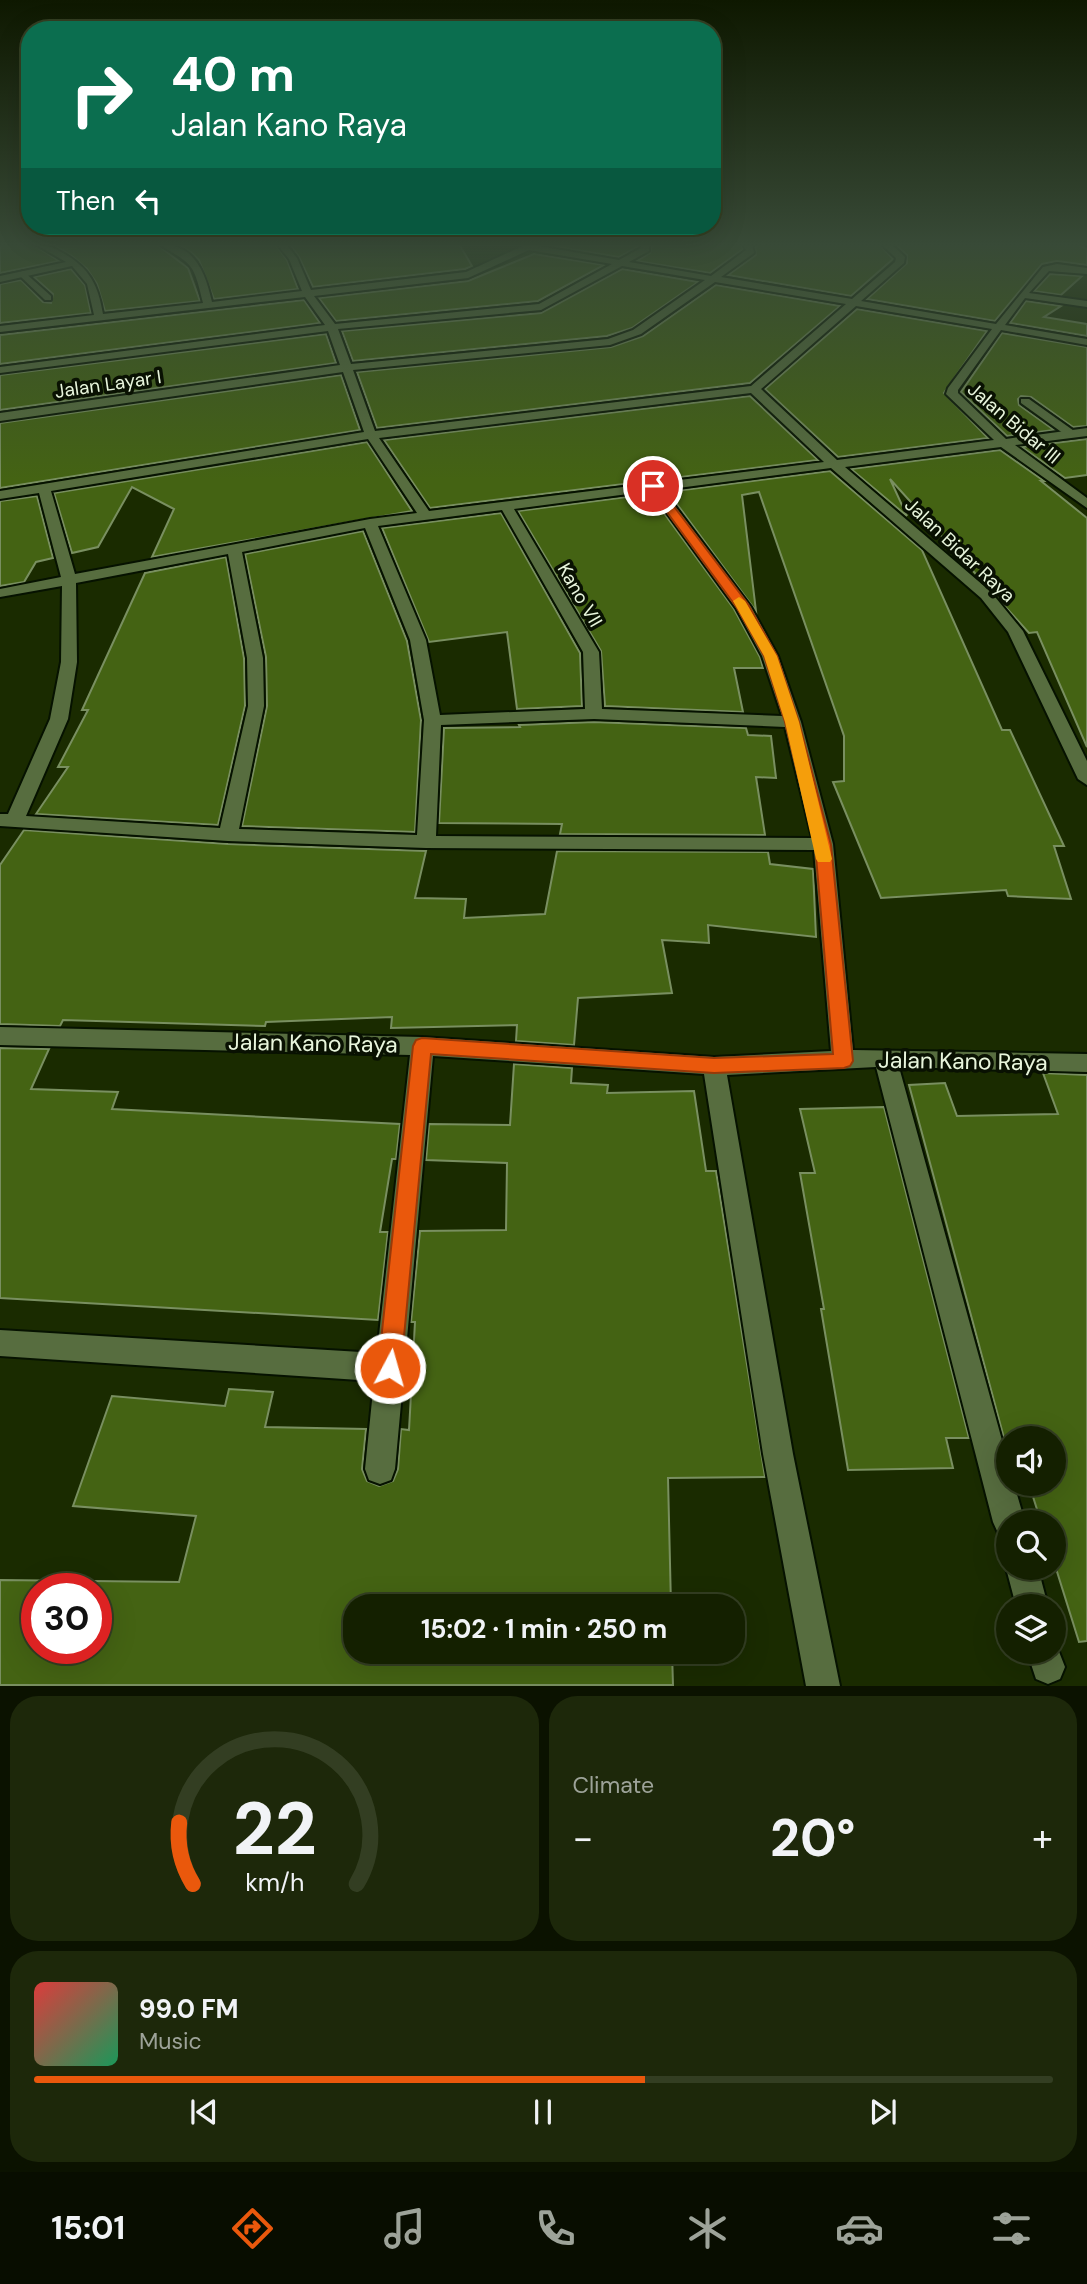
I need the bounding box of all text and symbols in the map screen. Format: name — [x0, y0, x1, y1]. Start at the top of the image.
text: 40 m — [171, 42, 295, 106]
icon: right — [56, 49, 147, 140]
text: Jalan Kano Raya — [171, 104, 407, 146]
icon: left — [129, 182, 167, 220]
text: Then — [56, 184, 115, 218]
street label: Jalan Layar I — [53, 364, 163, 404]
street label: Jalan Bidar III — [962, 377, 1066, 469]
pin — [623, 456, 683, 516]
icon: arrive — [634, 467, 672, 505]
street label: Jalan Bidar Raya — [900, 492, 1020, 608]
street label: Kano VII — [552, 559, 608, 631]
street label: Jalan Kano Raya — [228, 1027, 398, 1059]
street label: Jalan Kano Raya — [878, 1045, 1048, 1077]
position arrow — [353, 1331, 427, 1405]
map controls — [996, 1426, 1066, 1664]
button: sound — [996, 1426, 1066, 1496]
button: search — [996, 1510, 1066, 1580]
speed limit sign: 30 — [21, 1573, 112, 1664]
button: layers — [996, 1594, 1066, 1664]
text: 15:02 · 1 min · 250 m — [421, 1612, 667, 1646]
text: Climate — [573, 1770, 654, 1800]
text: 22 — [232, 1783, 316, 1878]
text: 20° — [770, 1804, 855, 1872]
text: − — [573, 1813, 593, 1863]
text: + — [1032, 1813, 1053, 1863]
text: km/h — [245, 1866, 304, 1899]
text: 99.0 FM — [139, 1992, 239, 2026]
text: Music — [139, 2026, 202, 2056]
icon: previous — [185, 2093, 223, 2131]
icon: pause — [524, 2093, 562, 2131]
icon: next — [864, 2093, 902, 2131]
icon: directions — [228, 2204, 277, 2253]
icon: music — [380, 2204, 429, 2253]
icon: phone — [531, 2204, 580, 2253]
icon: climate — [683, 2204, 732, 2253]
icon: car — [835, 2204, 884, 2253]
icon: filters — [987, 2204, 1036, 2253]
text: 15:01 — [51, 2207, 125, 2249]

